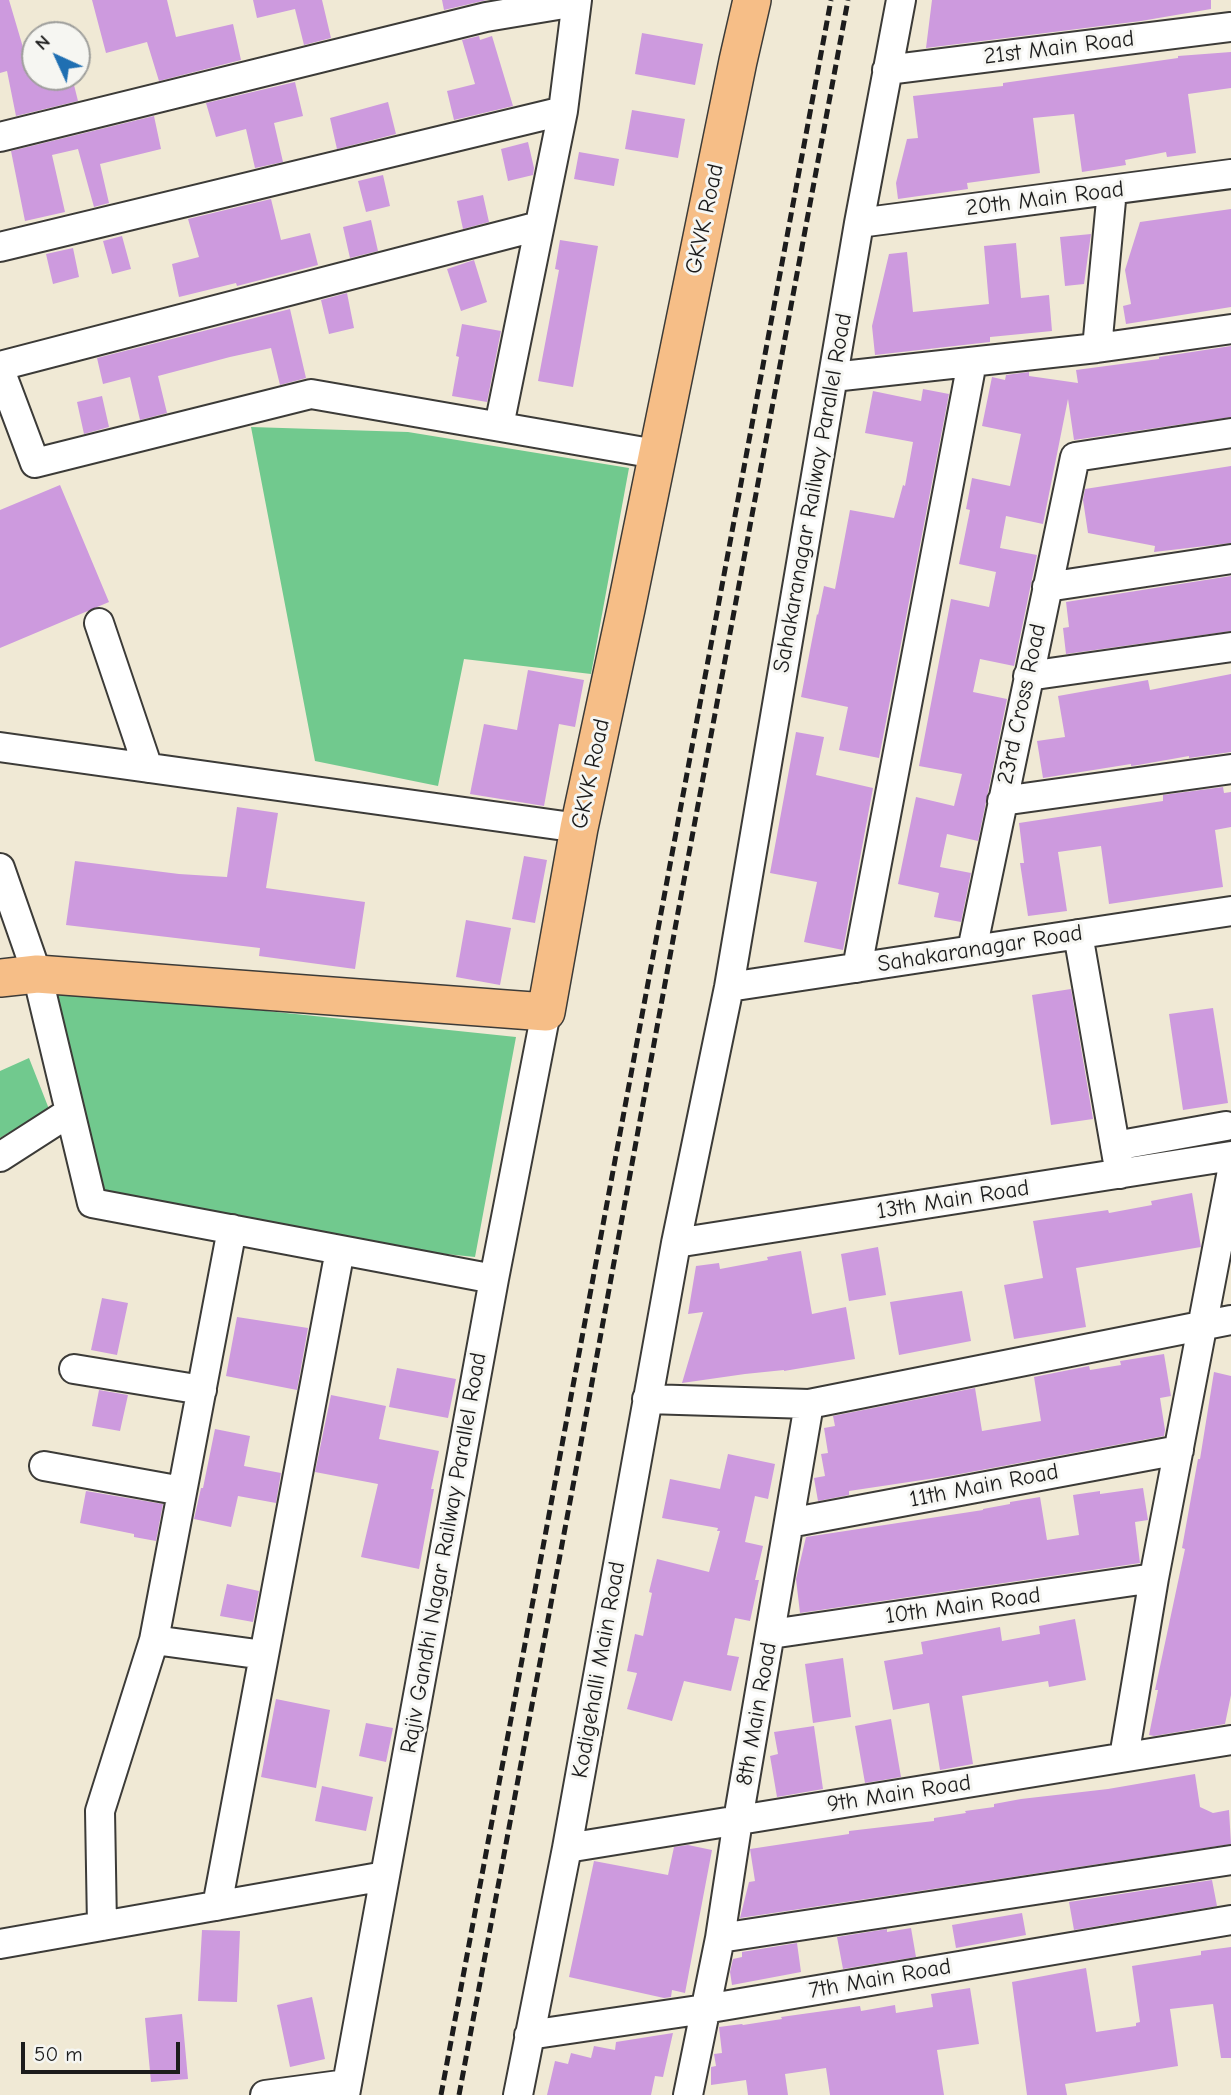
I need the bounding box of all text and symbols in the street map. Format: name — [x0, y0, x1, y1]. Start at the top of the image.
north arrow — [21, 21, 91, 91]
street label: 21st Main Road — [982, 25, 1136, 71]
text: N — [30, 30, 55, 55]
street label: GKVK Road — [680, 161, 730, 277]
street label: 20th Main Road — [964, 176, 1126, 222]
street label: Sahakaranagar Railway Parallel Road — [768, 311, 858, 675]
street label: 23rd Cross Road — [992, 621, 1052, 787]
street label: GKVK Road — [566, 716, 616, 832]
street label: Sahakaranagar Road — [876, 919, 1084, 979]
street label: 13th Main Road — [875, 1174, 1031, 1226]
street label: Rajiv Gandhi Nagar Railway Parallel Road — [395, 1350, 493, 1756]
street label: 11th Main Road — [907, 1458, 1061, 1514]
street label: Kodigehalli Main Road — [566, 1559, 632, 1781]
street label: 10th Main Road — [884, 1581, 1042, 1631]
street label: 8th Main Road — [731, 1640, 783, 1788]
street label: 9th Main Road — [825, 1769, 973, 1819]
street label: 7th Main Road — [807, 1953, 953, 2005]
scale bar — [24, 2028, 184, 2072]
text: 50 m — [34, 2042, 83, 2066]

